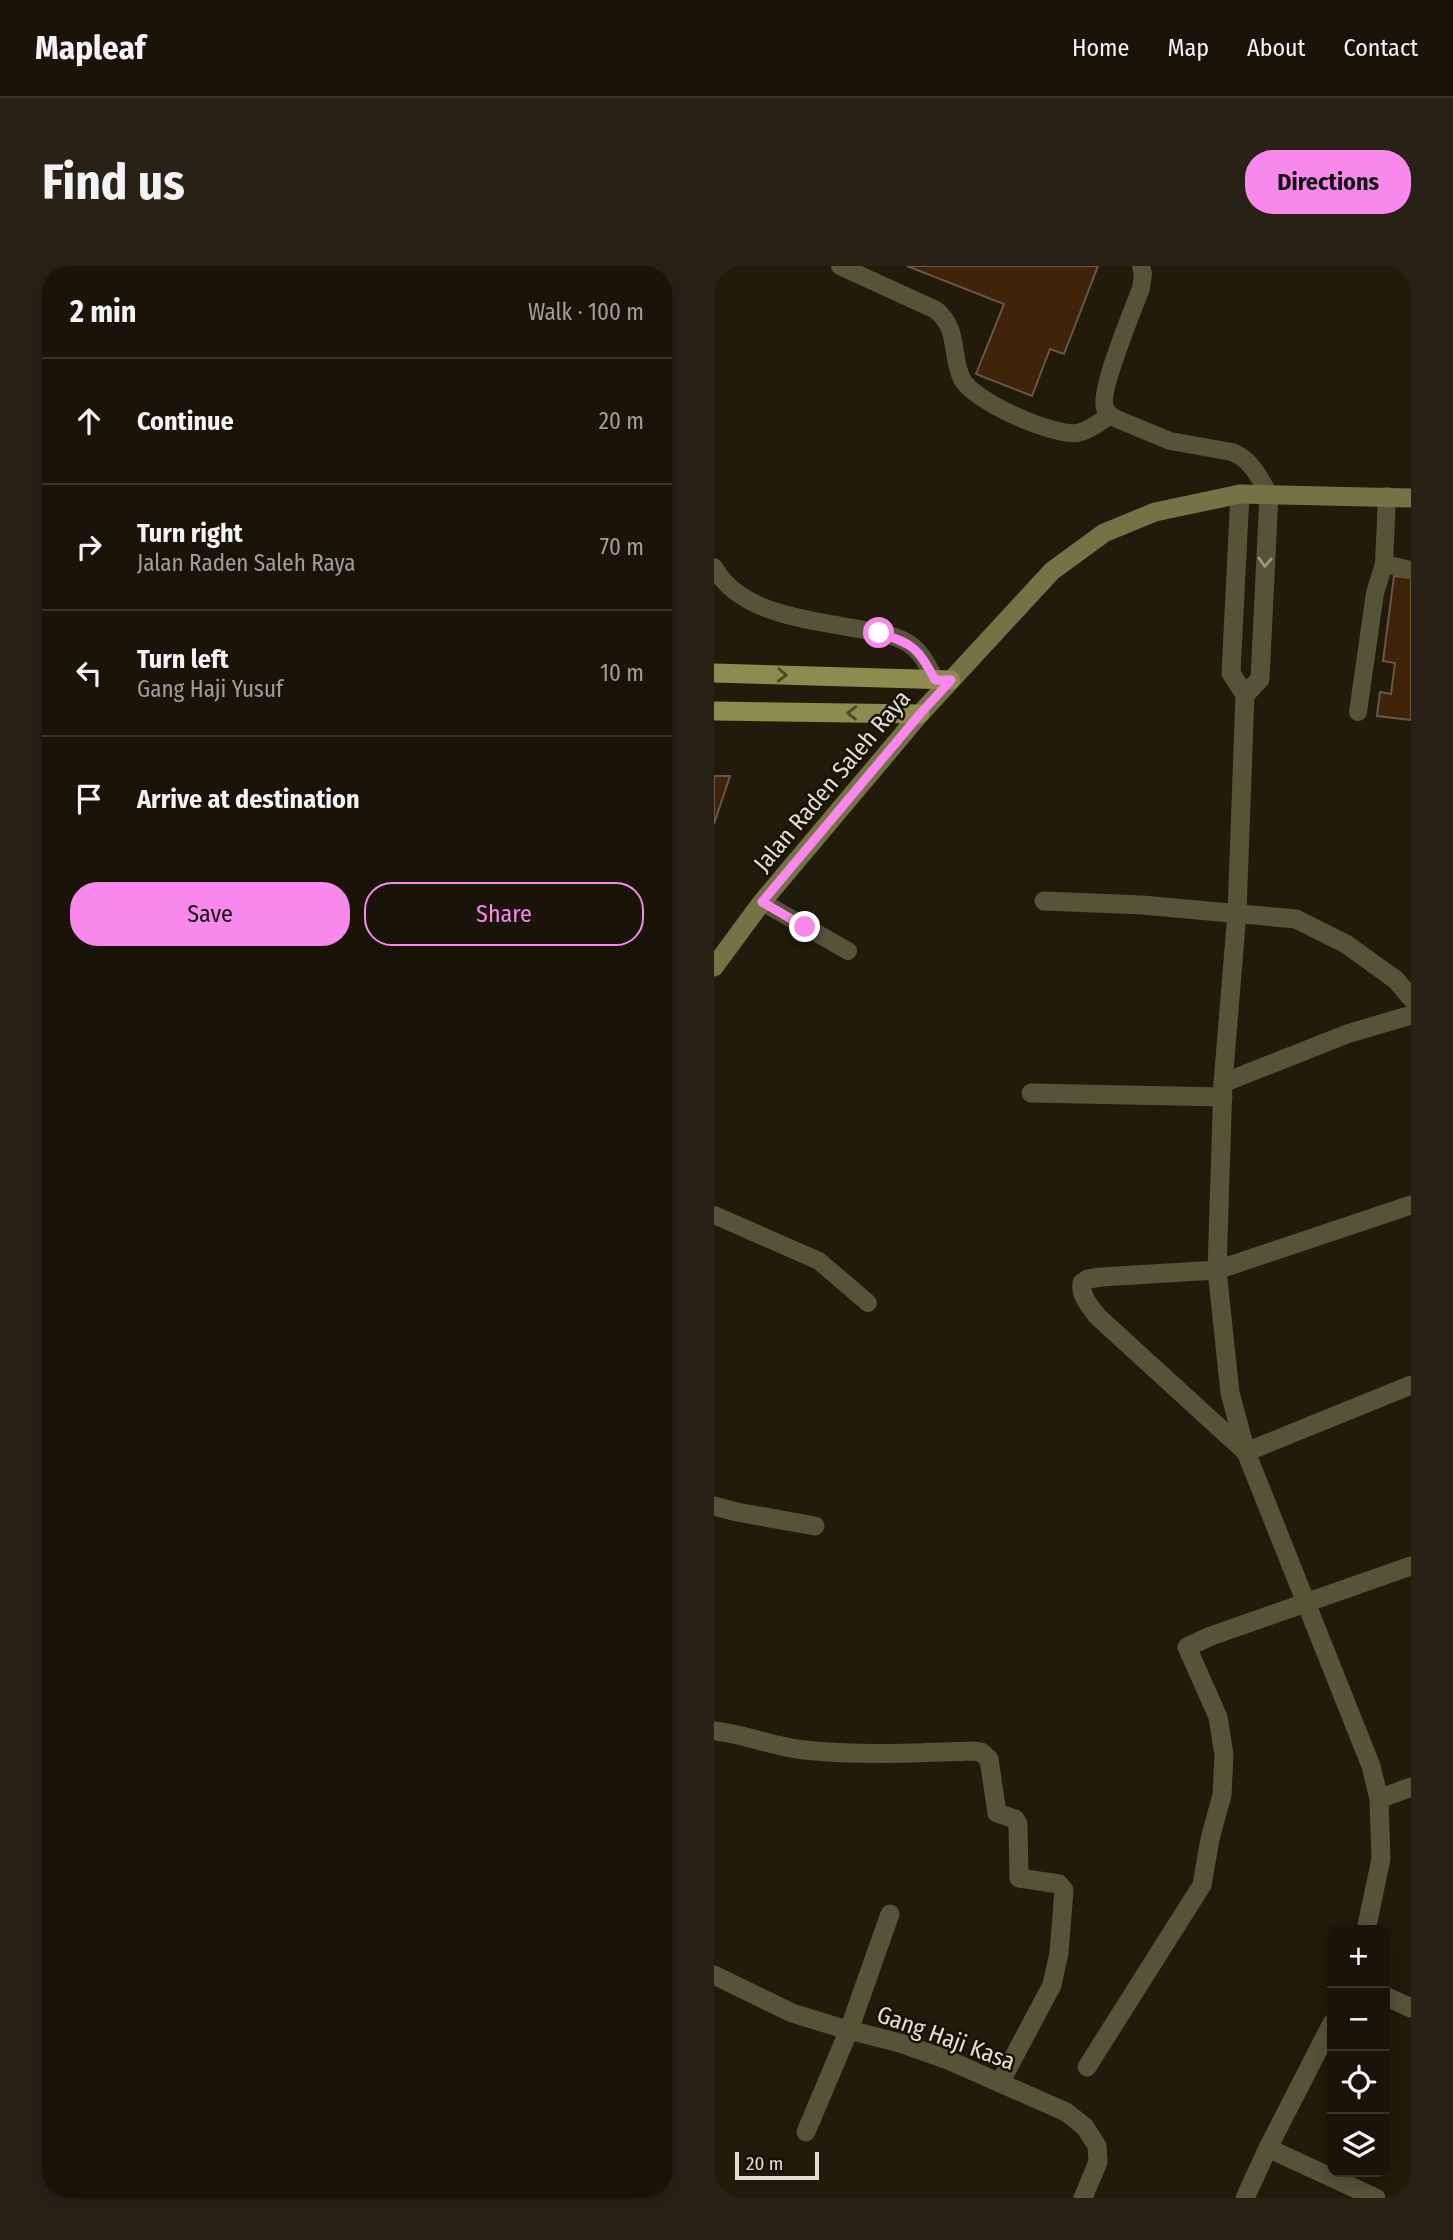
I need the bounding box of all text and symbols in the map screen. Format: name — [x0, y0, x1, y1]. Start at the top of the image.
text: Mapleaf — [35, 28, 146, 68]
text: Home — [1072, 34, 1129, 62]
text: Map — [1167, 34, 1209, 62]
text: About — [1247, 34, 1305, 62]
text: Contact — [1343, 34, 1418, 62]
button: Directions — [1245, 150, 1411, 214]
text: Find us — [42, 153, 185, 212]
text: 2 min — [70, 294, 137, 330]
text: Walk · 100 m — [528, 298, 644, 326]
icon: ahead — [70, 402, 108, 440]
text: Continue — [137, 406, 234, 437]
text: 20 m — [599, 407, 644, 435]
text: Turn right — [137, 518, 243, 549]
icon: right — [70, 528, 108, 566]
text: 70 m — [600, 533, 644, 561]
text: Jalan Raden Saleh Raya — [137, 549, 356, 577]
one-way arrow — [1258, 557, 1273, 568]
route start — [863, 617, 894, 648]
text: Turn left — [137, 644, 229, 675]
icon: left — [70, 654, 108, 692]
text: 10 m — [600, 659, 644, 687]
one-way arrow — [777, 667, 788, 683]
text: Gang Haji Yusuf — [137, 675, 283, 703]
street label: Jalan Raden Saleh Raya — [748, 685, 916, 877]
one-way arrow — [846, 705, 856, 721]
icon: arrive — [70, 780, 108, 818]
text: Arrive at destination — [137, 784, 360, 815]
button: Save — [70, 882, 350, 946]
button: Share — [364, 882, 644, 946]
route end — [789, 911, 820, 942]
map controls — [1327, 1925, 1390, 2177]
button: + — [1327, 1925, 1390, 1988]
button: − — [1327, 1988, 1390, 2051]
street label: Gang Haji Kasa — [873, 2000, 1019, 2076]
button: locate — [1327, 2051, 1390, 2114]
button: layers — [1327, 2114, 1390, 2177]
scale bar — [735, 2149, 819, 2181]
text: 20 m — [746, 2152, 783, 2175]

